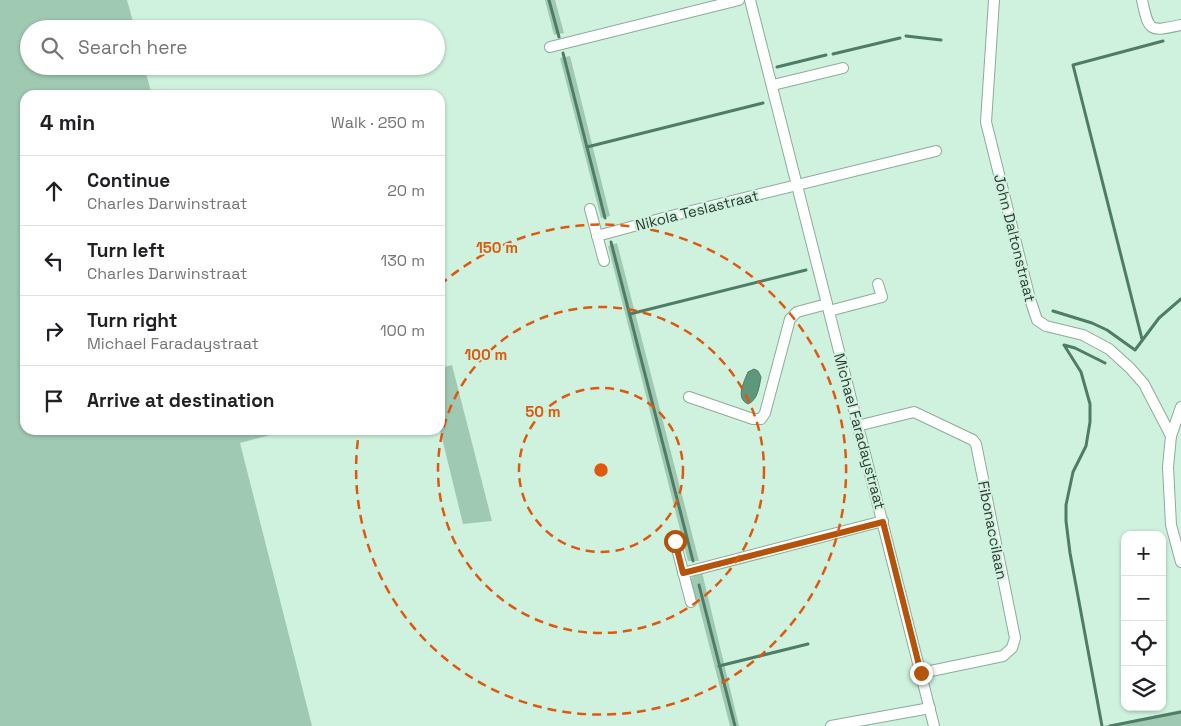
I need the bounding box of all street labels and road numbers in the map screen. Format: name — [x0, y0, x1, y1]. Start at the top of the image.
street label: John Daltonstraat — [990, 172, 1040, 304]
street label: Nikola Teslastraat — [633, 185, 761, 235]
street label: Michael Faradaystraat — [830, 351, 890, 511]
street label: Fibonaccilaan — [974, 479, 1012, 581]

